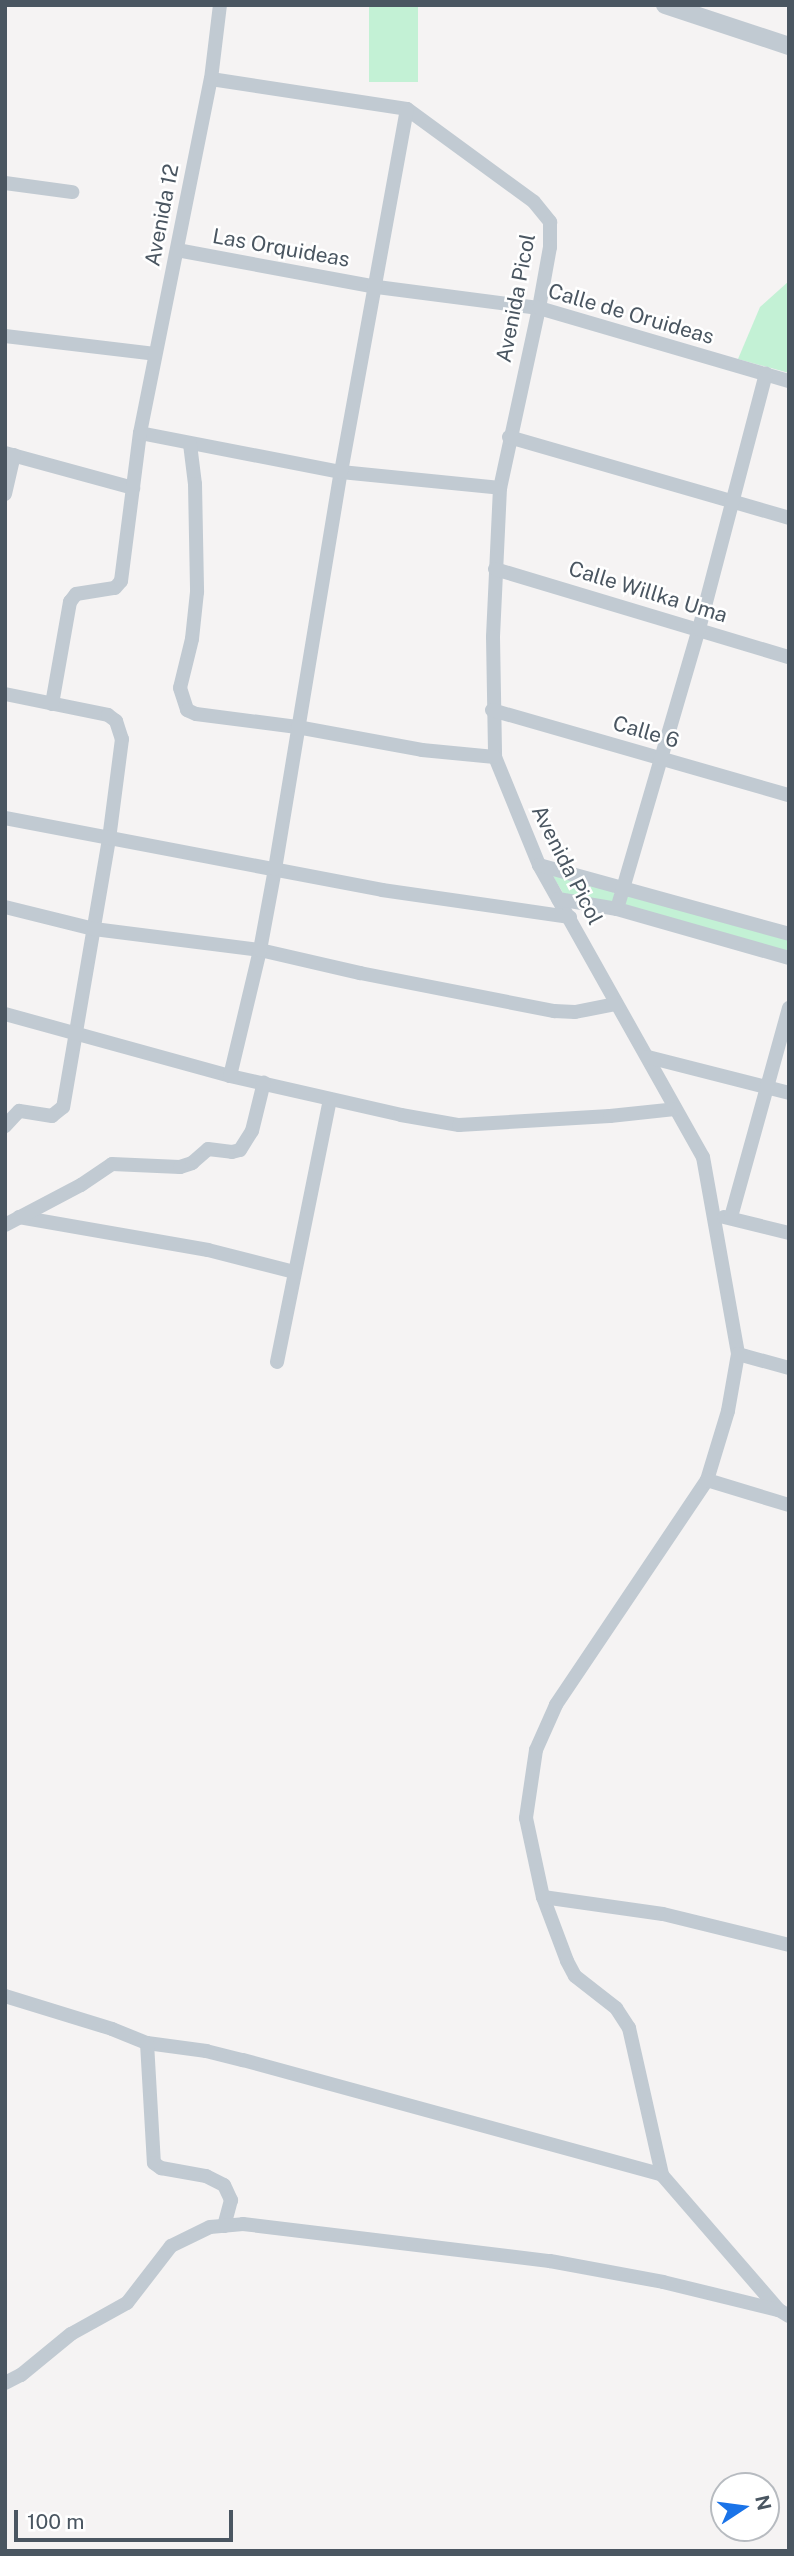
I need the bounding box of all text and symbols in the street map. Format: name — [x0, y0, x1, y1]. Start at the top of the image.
street label: Avenida 12 — [140, 162, 184, 268]
street label: Las Orquideas — [210, 224, 352, 272]
street label: Avenida Picol — [491, 231, 541, 365]
street label: Calle de Oruideas — [545, 278, 717, 350]
street label: Calle Willka Uma — [565, 556, 731, 628]
street label: Calle 6 — [610, 711, 682, 753]
street label: Avenida Picol — [526, 801, 608, 929]
north arrow — [710, 2472, 780, 2542]
text: N — [751, 2493, 776, 2512]
scale bar — [18, 2496, 236, 2540]
text: 100 m — [27, 2509, 84, 2534]

